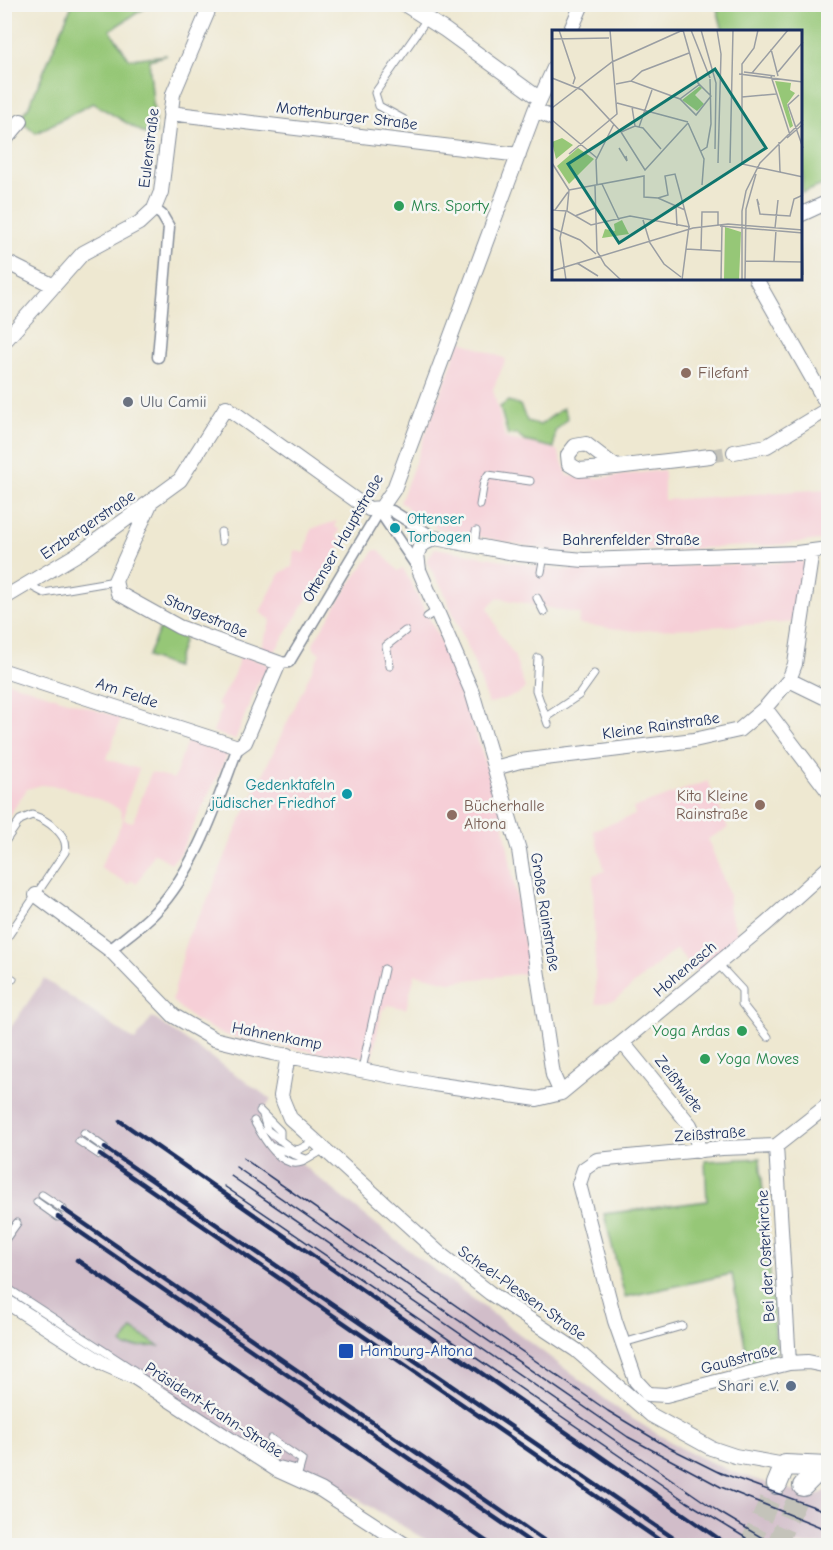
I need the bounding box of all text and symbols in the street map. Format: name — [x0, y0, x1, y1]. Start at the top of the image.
inset map — [552, 30, 803, 280]
street label: Mottenburger Straße — [275, 98, 419, 134]
street label: Eulenstraße — [135, 107, 163, 189]
place label: Mrs. Sporty — [411, 197, 490, 215]
marker: Mrs. Sporty — [392, 199, 406, 213]
place label: Filefant — [698, 364, 749, 382]
marker: Filefant — [679, 366, 693, 380]
place label: Ulu Camii — [140, 393, 207, 411]
marker: Ulu Camii — [121, 395, 135, 409]
street label: Ottenser Hauptstraße — [299, 471, 387, 605]
street label: Erzbergerstraße — [37, 487, 139, 563]
place label: Ottenser Torbogen — [407, 510, 471, 546]
marker: Ottenser Torbogen — [388, 521, 402, 535]
street label: Bahrenfelder Straße — [562, 531, 700, 549]
street label: Stangestraße — [162, 590, 250, 642]
street label: Am Felde — [94, 674, 160, 712]
street label: Kleine Rainstraße — [601, 709, 721, 743]
place label: Gedenktafeln jüdischer Friedhof — [209, 776, 337, 812]
marker: Gedenktafeln jüdischer Friedhof — [340, 787, 354, 801]
place label: Kita Kleine Rainstraße — [676, 787, 748, 823]
place label: Bücherhalle Altona — [464, 797, 545, 833]
marker: Kita Kleine Rainstraße — [753, 798, 767, 812]
marker: Bücherhalle Altona — [445, 808, 459, 822]
street label: Große Rainstraße — [527, 851, 563, 973]
street label: Hohenesch — [650, 938, 720, 1000]
street label: Hahnenkamp — [230, 1018, 324, 1054]
place label: Yoga Ardas — [652, 1022, 730, 1040]
marker: Yoga Ardas — [735, 1024, 749, 1038]
place label: Yoga Moves — [717, 1050, 799, 1068]
street label: Zeißtwiete — [651, 1052, 707, 1116]
marker: Yoga Moves — [698, 1052, 712, 1066]
street label: Zeißstraße — [674, 1123, 746, 1145]
street label: Bei der Osterkirche — [754, 1190, 778, 1322]
street label: Scheel-Plessen-Straße — [454, 1242, 590, 1344]
street label: Gaußstraße — [699, 1340, 779, 1378]
marker: Hamburg-Altona — [337, 1342, 355, 1360]
place label: Hamburg-Altona — [360, 1342, 473, 1360]
street label: Präsident-Krahn-Straße — [142, 1359, 286, 1461]
place label: Shari e.V. — [718, 1377, 779, 1395]
marker: Shari e.V. — [784, 1379, 798, 1393]

